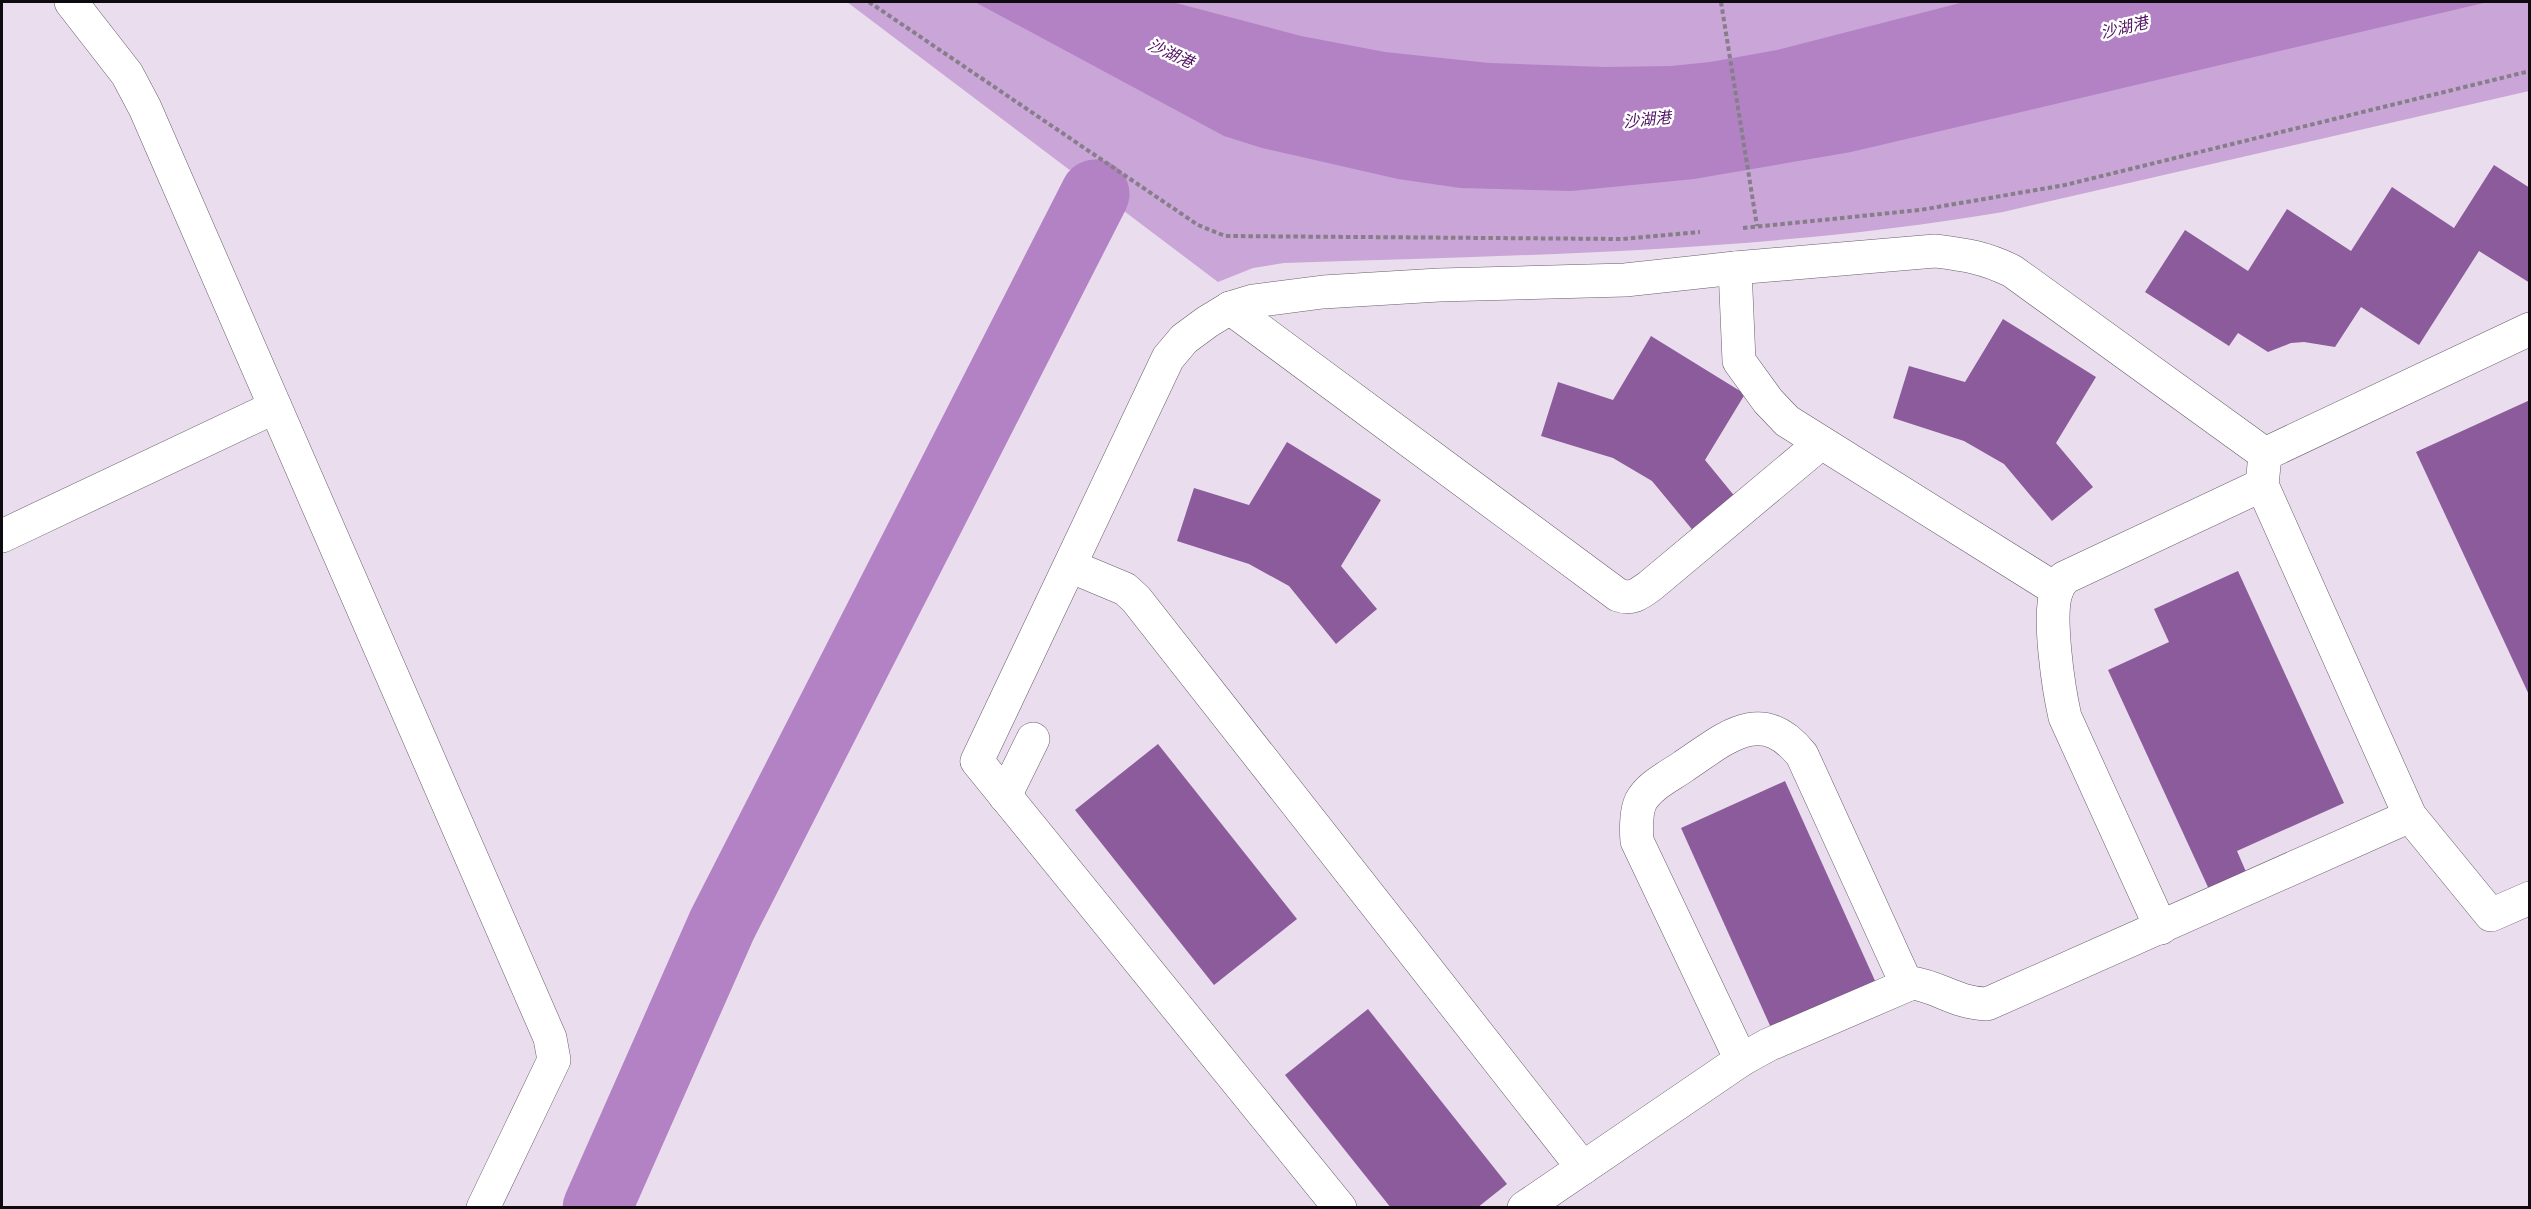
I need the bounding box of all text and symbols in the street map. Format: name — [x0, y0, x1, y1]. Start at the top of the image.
water label: 沙湖港 — [2098, 11, 2152, 42]
water label: 沙湖港 — [1145, 34, 1199, 73]
water label: 沙湖港 — [1622, 106, 1674, 131]

